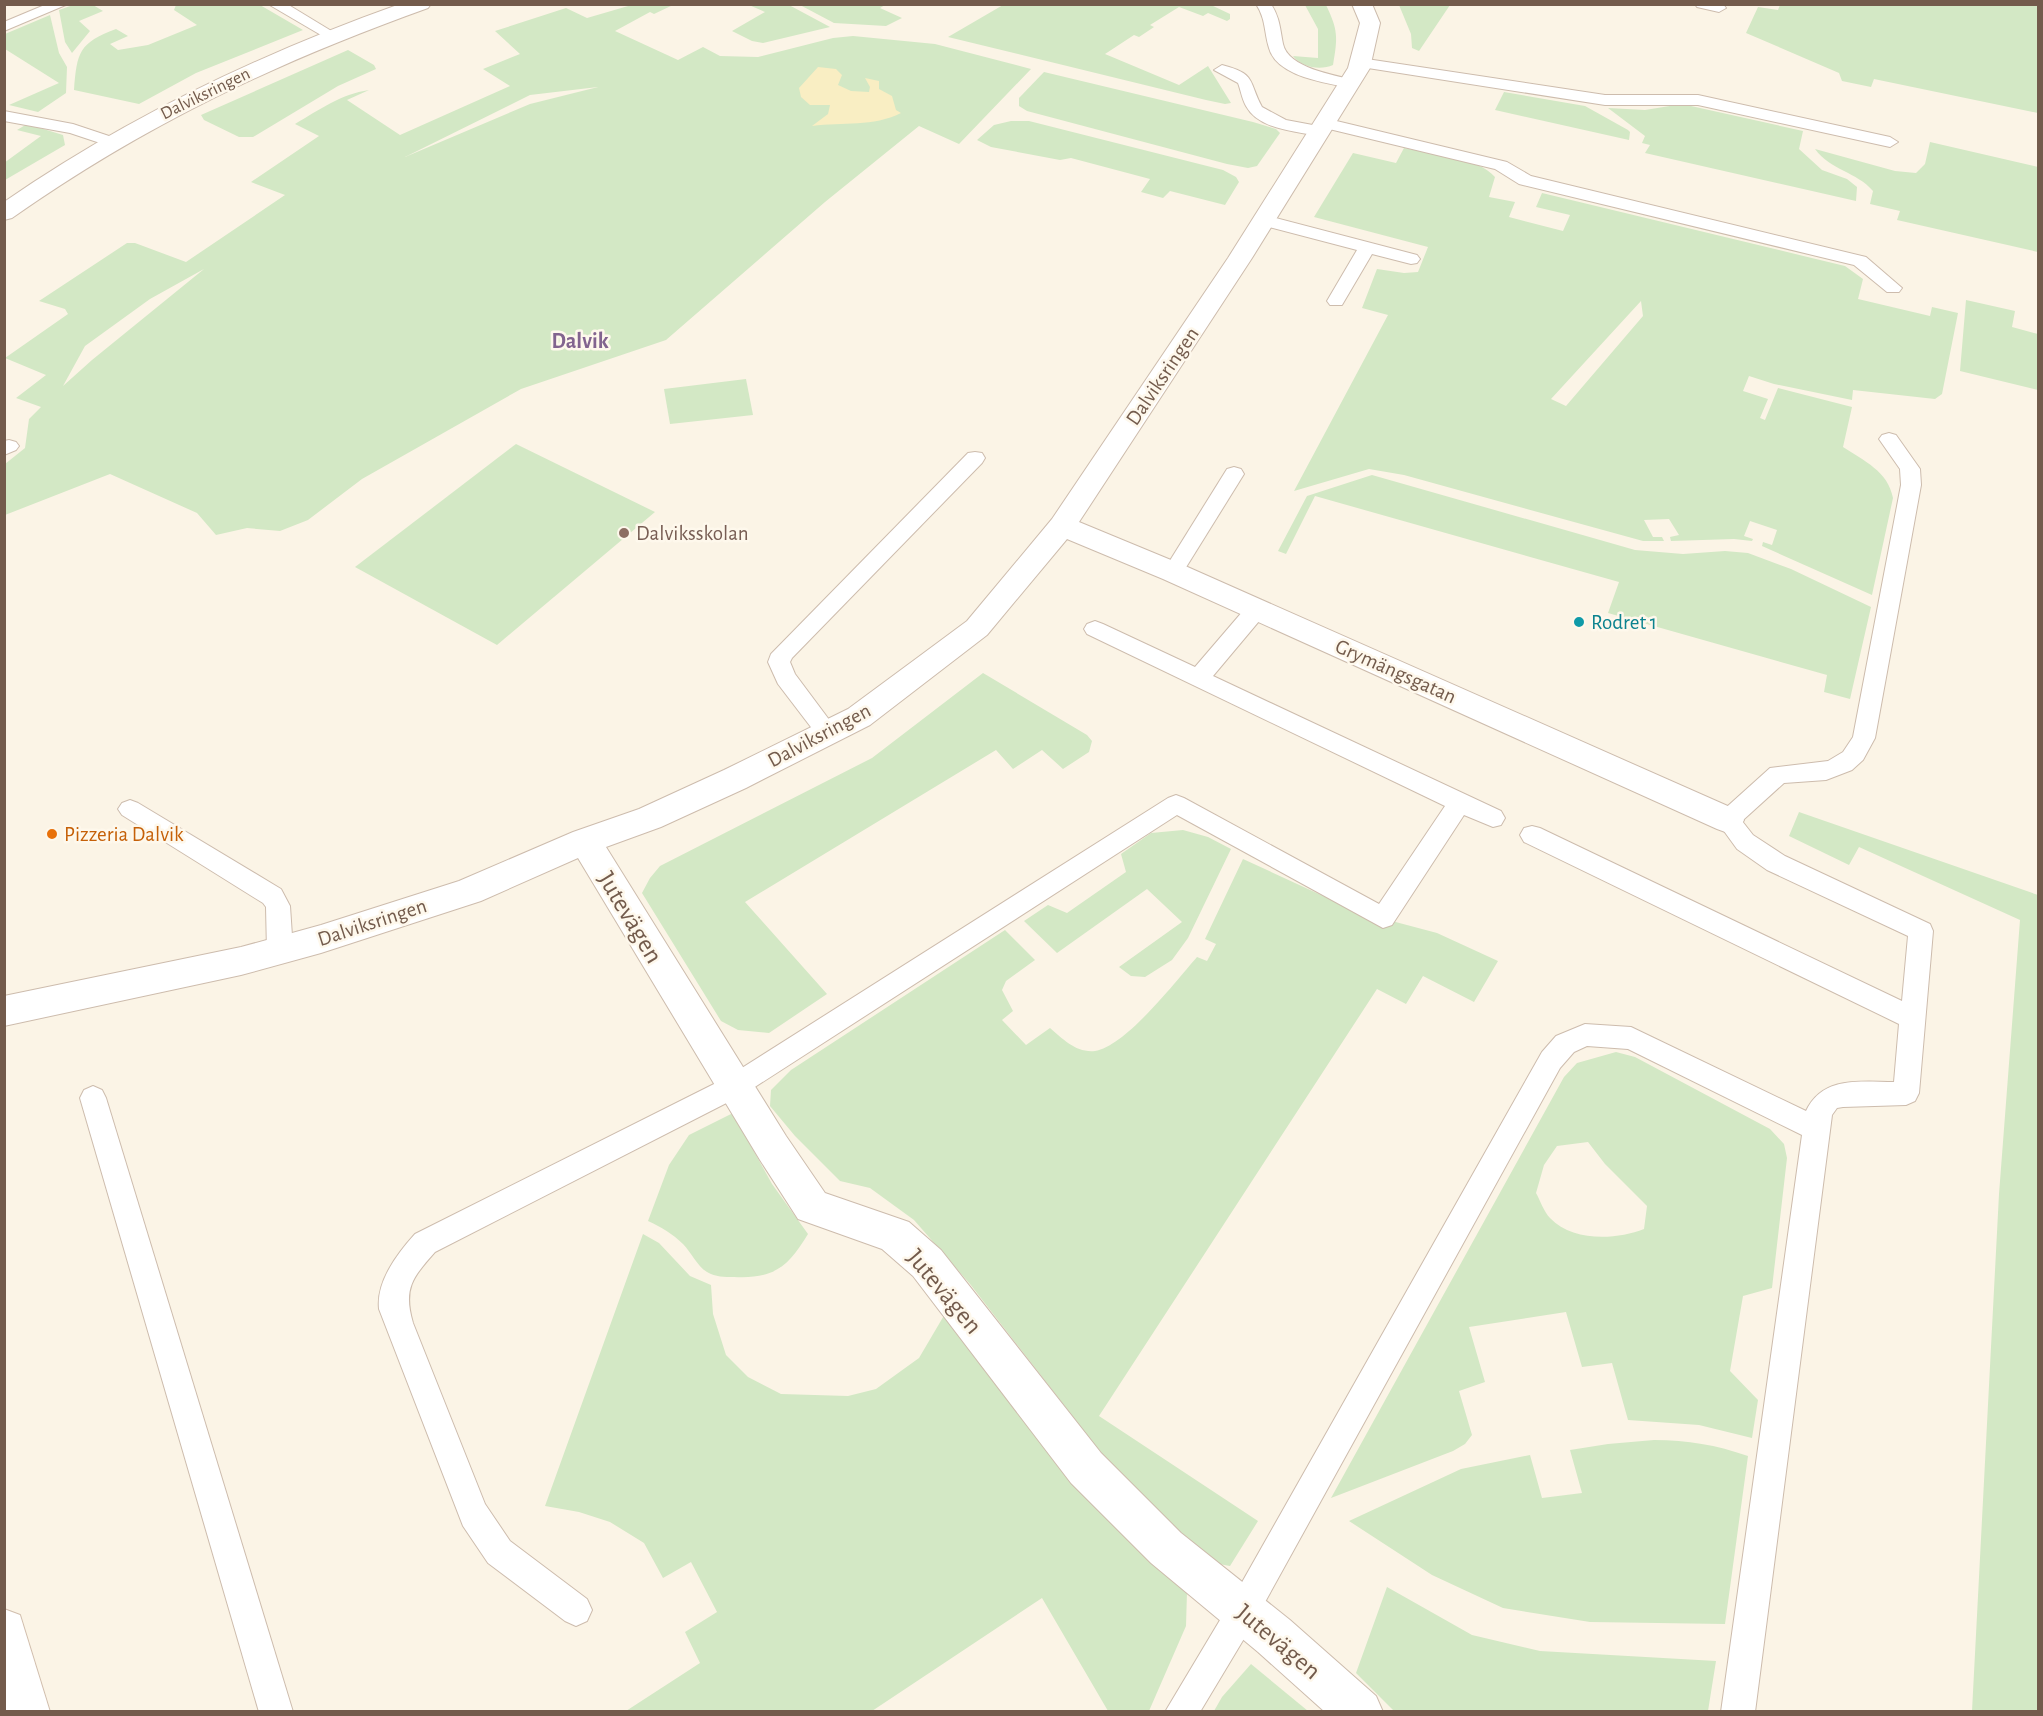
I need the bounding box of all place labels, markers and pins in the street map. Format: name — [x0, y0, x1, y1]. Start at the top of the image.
place label: Dalviksskolan — [636, 523, 749, 544]
marker: Dalviksskolan — [617, 526, 631, 540]
place label: Rodret 1 — [1591, 612, 1657, 633]
marker: Rodret 1 — [1572, 615, 1586, 629]
place label: Pizzeria Dalvik — [64, 824, 184, 845]
marker: Pizzeria Dalvik — [45, 827, 59, 841]

